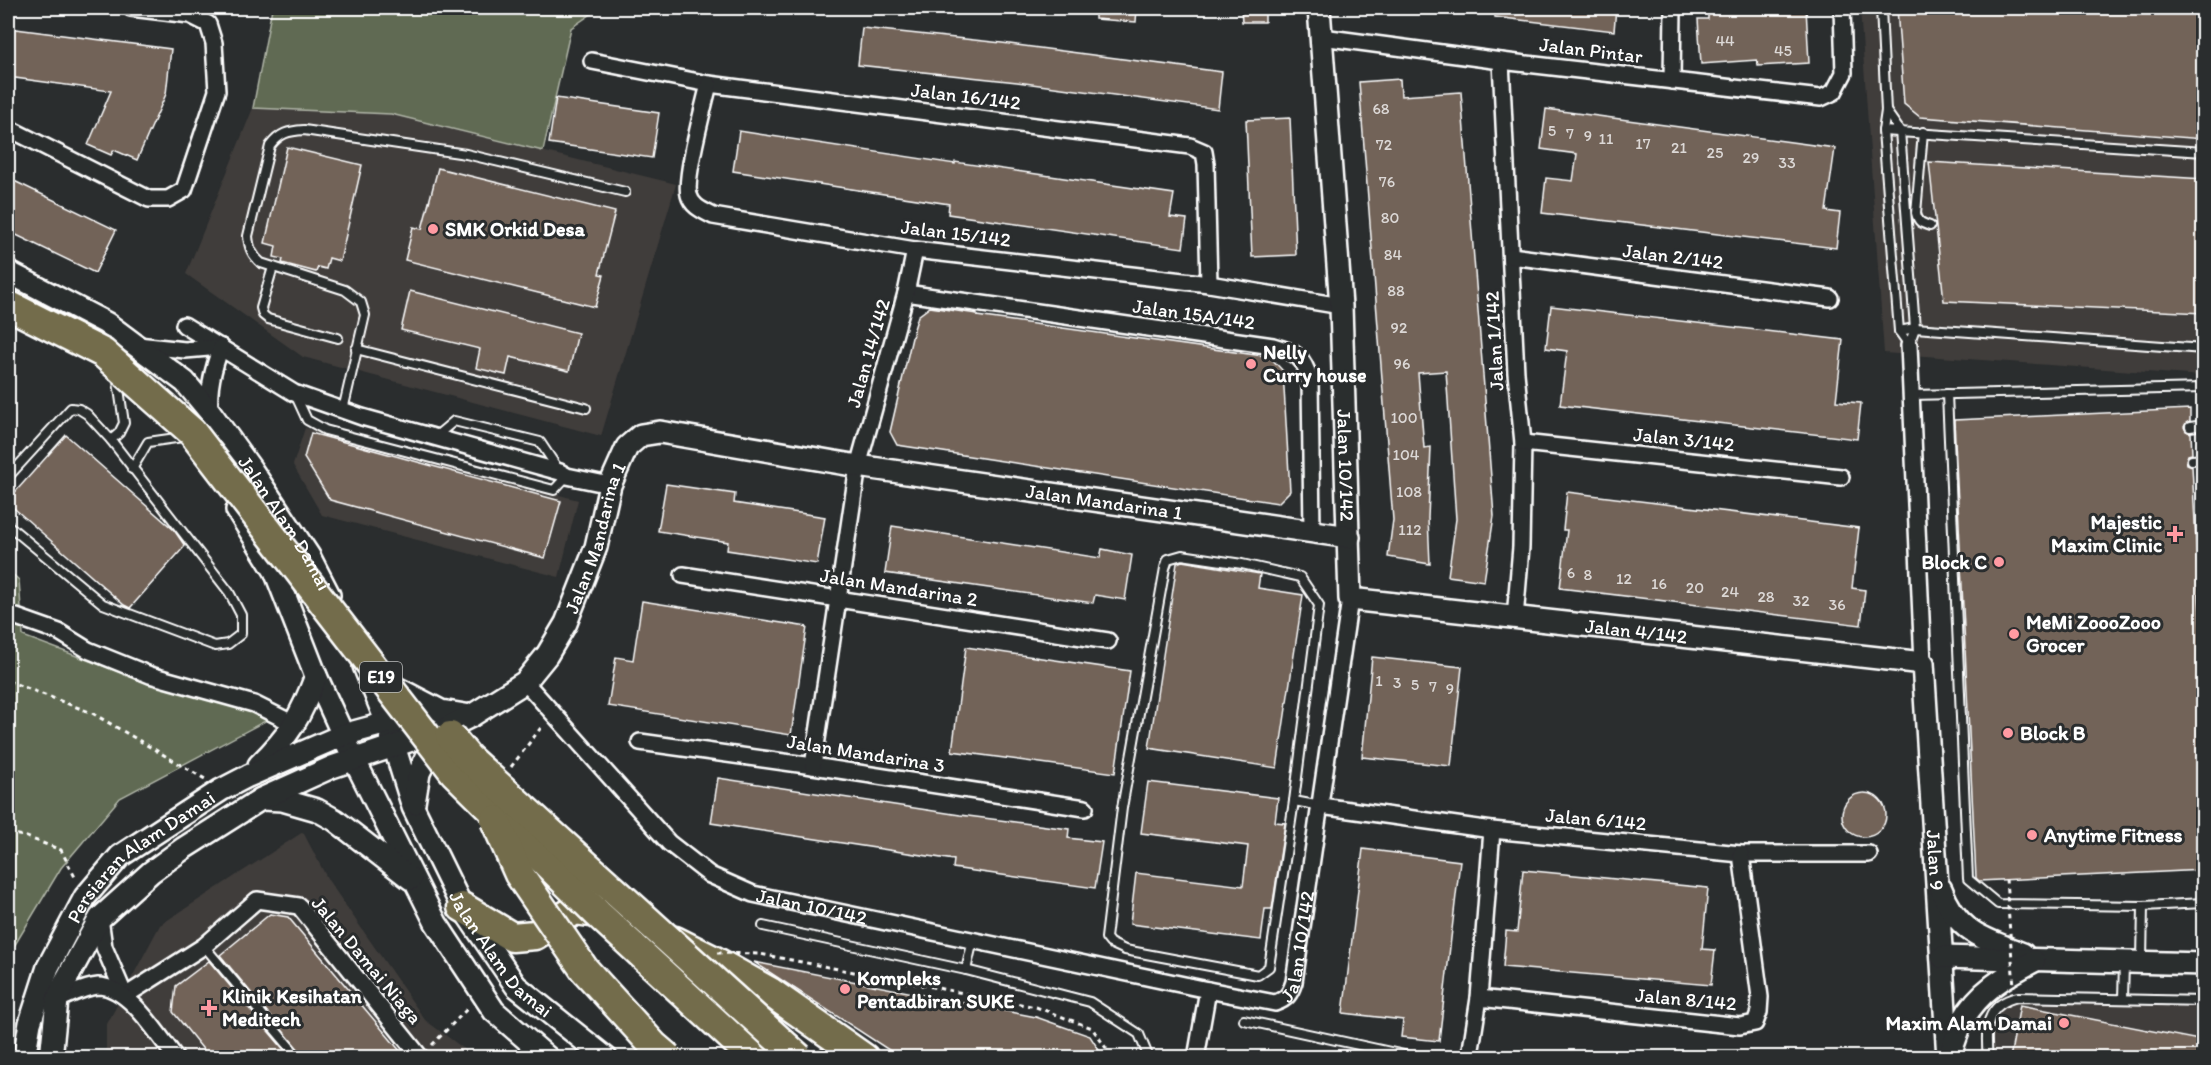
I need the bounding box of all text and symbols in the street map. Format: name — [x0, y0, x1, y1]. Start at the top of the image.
house number: 44 — [1715, 31, 1735, 50]
street label: Jalan Pintar — [1538, 32, 1644, 68]
house number: 45 — [1774, 41, 1792, 60]
street label: Jalan 16/142 — [910, 77, 1023, 115]
house number: 68 — [1372, 99, 1390, 118]
house number: 5 — [1548, 121, 1556, 140]
house number: 7 — [1566, 124, 1574, 143]
house number: 9 — [1584, 126, 1592, 145]
house number: 11 — [1599, 129, 1614, 148]
house number: 17 — [1635, 134, 1651, 153]
house number: 72 — [1376, 135, 1393, 154]
house number: 21 — [1671, 138, 1687, 157]
house number: 25 — [1707, 143, 1723, 162]
house number: 29 — [1743, 148, 1759, 167]
house number: 33 — [1778, 153, 1796, 172]
house number: 76 — [1379, 172, 1395, 191]
house number: 80 — [1381, 208, 1399, 227]
street label: Jalan 15/142 — [900, 214, 1013, 252]
place label: SMK Orkid Desa — [445, 217, 585, 241]
marker: SMK Orkid Desa — [426, 222, 440, 236]
street label: Jalan 2/142 — [1621, 238, 1725, 274]
house number: 84 — [1384, 245, 1403, 264]
house number: 88 — [1387, 281, 1405, 300]
street label: Jalan 1/142 — [1479, 290, 1509, 392]
street label: Jalan 15A/142 — [1131, 294, 1257, 335]
street label: Jalan 14/142 — [841, 295, 895, 410]
house number: 92 — [1391, 318, 1408, 337]
place label: Nelly Curry house — [1263, 340, 1367, 388]
house number: 96 — [1394, 354, 1410, 373]
marker: Nelly Curry house — [1244, 357, 1258, 371]
house number: 100 — [1390, 408, 1418, 427]
street label: Jalan 10/142 — [1332, 409, 1360, 522]
street label: Jalan 3/142 — [1632, 422, 1736, 456]
house number: 104 — [1393, 445, 1420, 464]
street label: Jalan Alam Damai — [233, 451, 336, 594]
street label: Jalan Mandarina 1 — [559, 458, 631, 617]
street label: Jalan Mandarina 1 — [1024, 478, 1184, 525]
house number: 108 — [1396, 482, 1422, 501]
place label: Majestic Maxim Clinic — [2051, 510, 2163, 557]
house number: 112 — [1398, 520, 1422, 539]
marker: Majestic Maxim Clinic — [2166, 525, 2184, 543]
place label: Block C — [1921, 550, 1987, 574]
marker: Block C — [1992, 555, 2006, 569]
street label: Jalan Mandarina 2 — [819, 563, 980, 611]
house number: 6 — [1567, 563, 1575, 582]
house number: 8 — [1584, 565, 1593, 584]
house number: 12 — [1616, 569, 1633, 588]
house number: 16 — [1651, 574, 1667, 593]
house number: 20 — [1686, 578, 1704, 597]
house number: 24 — [1721, 582, 1739, 601]
house number: 28 — [1757, 587, 1775, 606]
house number: 32 — [1792, 591, 1810, 610]
house number: 36 — [1828, 595, 1846, 614]
place label: MeMi ZoooZooo Grocer — [2026, 610, 2161, 657]
street label: Jalan 4/142 — [1584, 613, 1689, 649]
marker: MeMi ZoooZooo Grocer — [2007, 627, 2021, 641]
road number: E19 — [360, 662, 402, 692]
house number: 1 — [1375, 671, 1383, 690]
house number: 3 — [1393, 673, 1402, 692]
house number: 5 — [1411, 675, 1419, 694]
house number: 7 — [1429, 677, 1437, 696]
house number: 9 — [1446, 679, 1454, 698]
place label: Block B — [2020, 721, 2086, 745]
marker: Block B — [2001, 726, 2015, 740]
street label: Jalan Mandarina 3 — [785, 729, 947, 777]
street label: Persiaran Alam Damai — [61, 785, 219, 927]
street label: Jalan 6/142 — [1545, 803, 1648, 835]
place label: Anytime Fitness — [2043, 823, 2183, 848]
marker: Anytime Fitness — [2025, 828, 2039, 842]
street label: Jalan 9 — [1922, 829, 1949, 891]
street label: Jalan 10/142 — [754, 883, 870, 930]
street label: Jalan Alam Damai — [444, 887, 557, 1022]
street label: Jalan 10/142 — [1275, 889, 1319, 1007]
street label: Jalan Damai Niaga — [307, 891, 428, 1029]
place label: Kompleks Pentadbiran SUKE — [857, 966, 1014, 1013]
marker: Kompleks Pentadbiran SUKE — [838, 982, 852, 996]
street label: Jalan 8/142 — [1634, 983, 1738, 1015]
place label: Klinik Kesihatan Meditech — [222, 984, 363, 1031]
marker: Klinik Kesihatan Meditech — [200, 999, 218, 1017]
place label: Maxim Alam Damai — [1885, 1011, 2052, 1035]
marker: Maxim Alam Damai — [2057, 1016, 2071, 1030]

